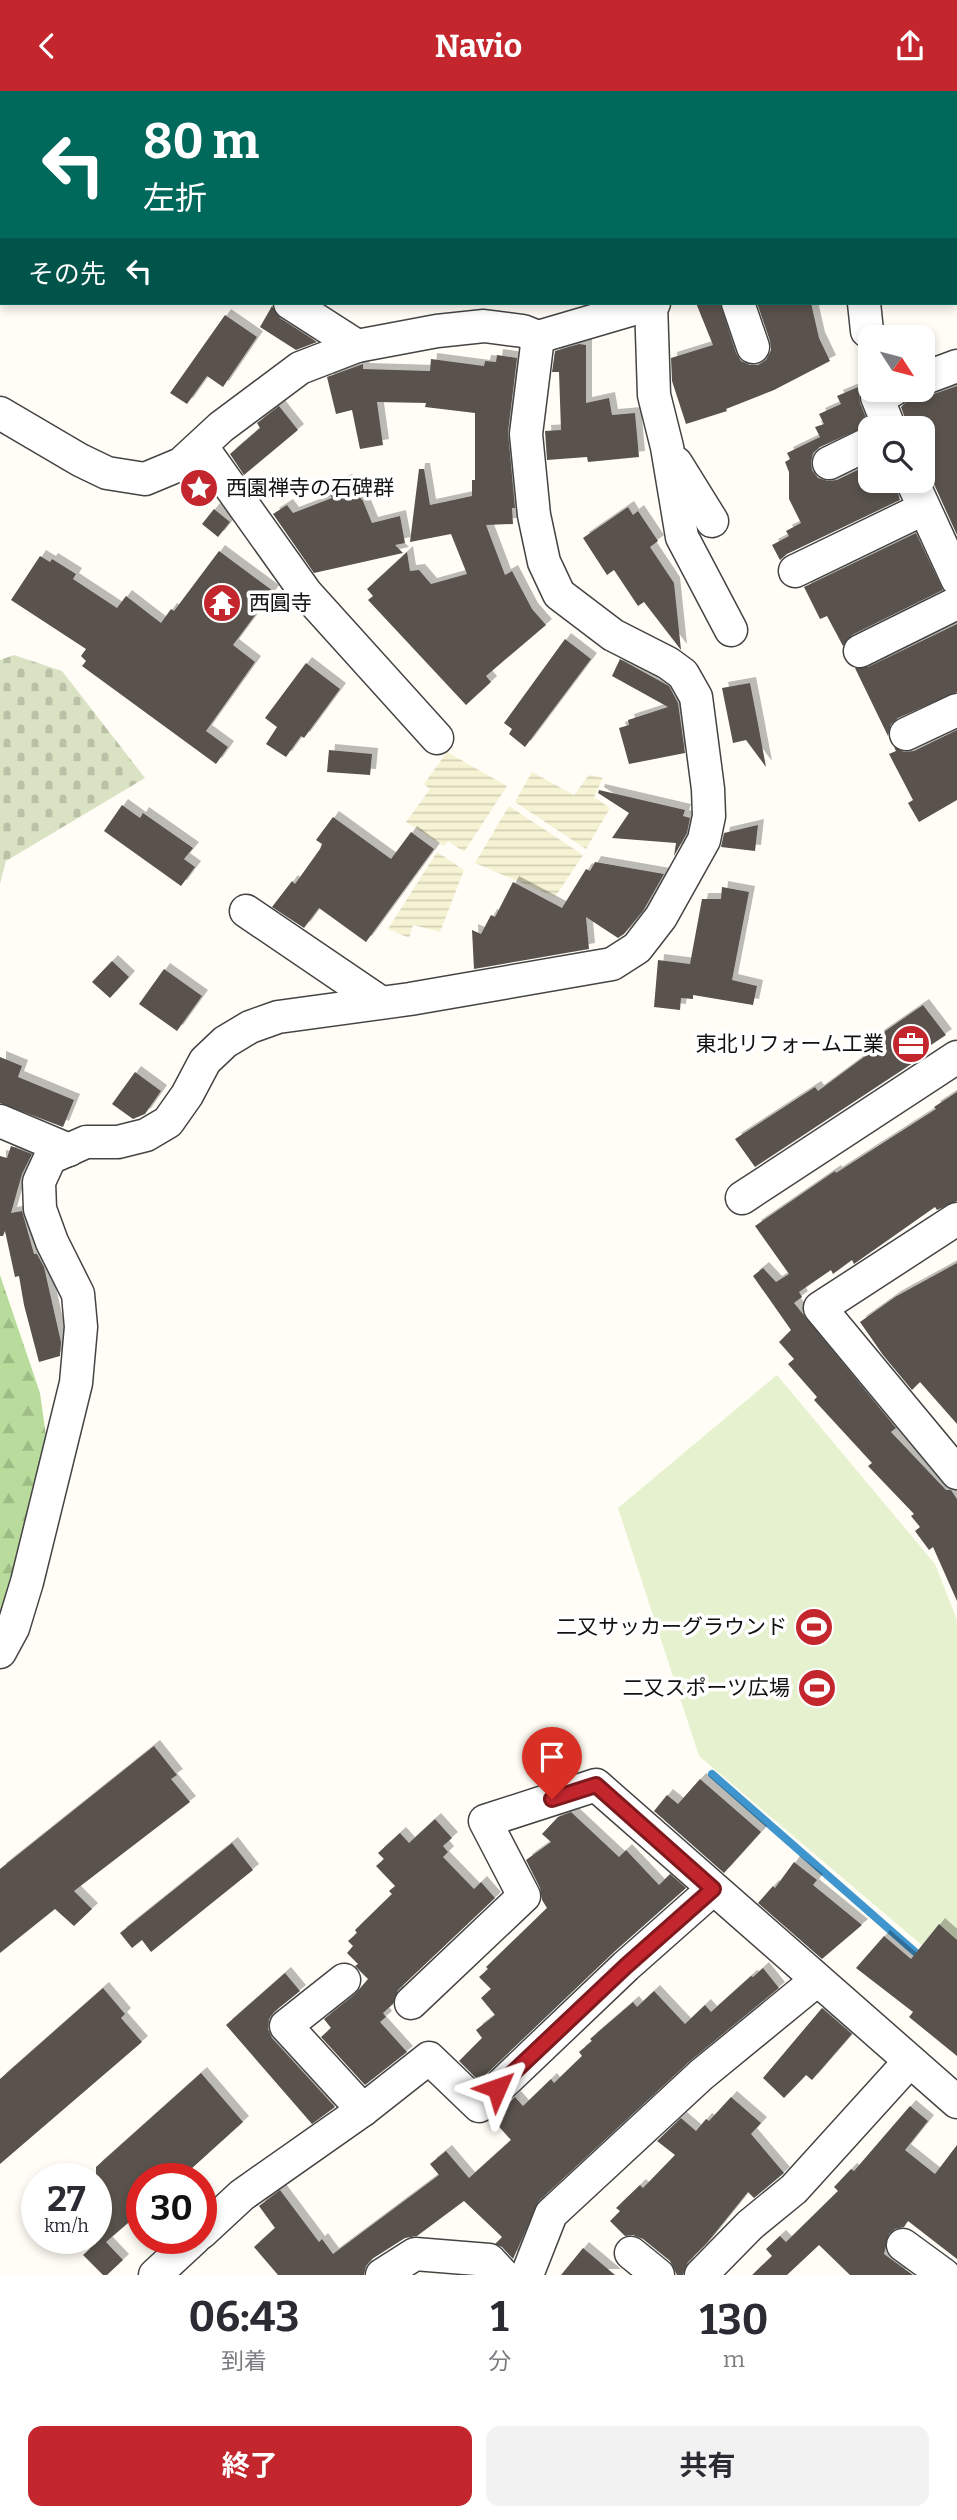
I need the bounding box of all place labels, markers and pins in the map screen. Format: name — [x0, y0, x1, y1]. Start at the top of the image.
place icon: 西園禅寺の石碑群 — [178, 467, 220, 509]
place label: 西園禅寺の石碑群 — [226, 475, 394, 501]
temple icon: 西圓寺 — [201, 582, 243, 624]
place label: 西圓寺 — [249, 590, 312, 616]
office icon: 東北リフォーム工業 — [890, 1023, 932, 1065]
place label: 東北リフォーム工業 — [696, 1031, 884, 1057]
sports icon: 二又サッカーグラウンド — [793, 1606, 835, 1648]
place label: 二又サッカーグラウンド — [556, 1614, 787, 1640]
sports icon: 二又スポーツ広場 — [796, 1667, 838, 1709]
place label: 二又スポーツ広場 — [622, 1675, 790, 1701]
pin — [522, 1727, 582, 1799]

